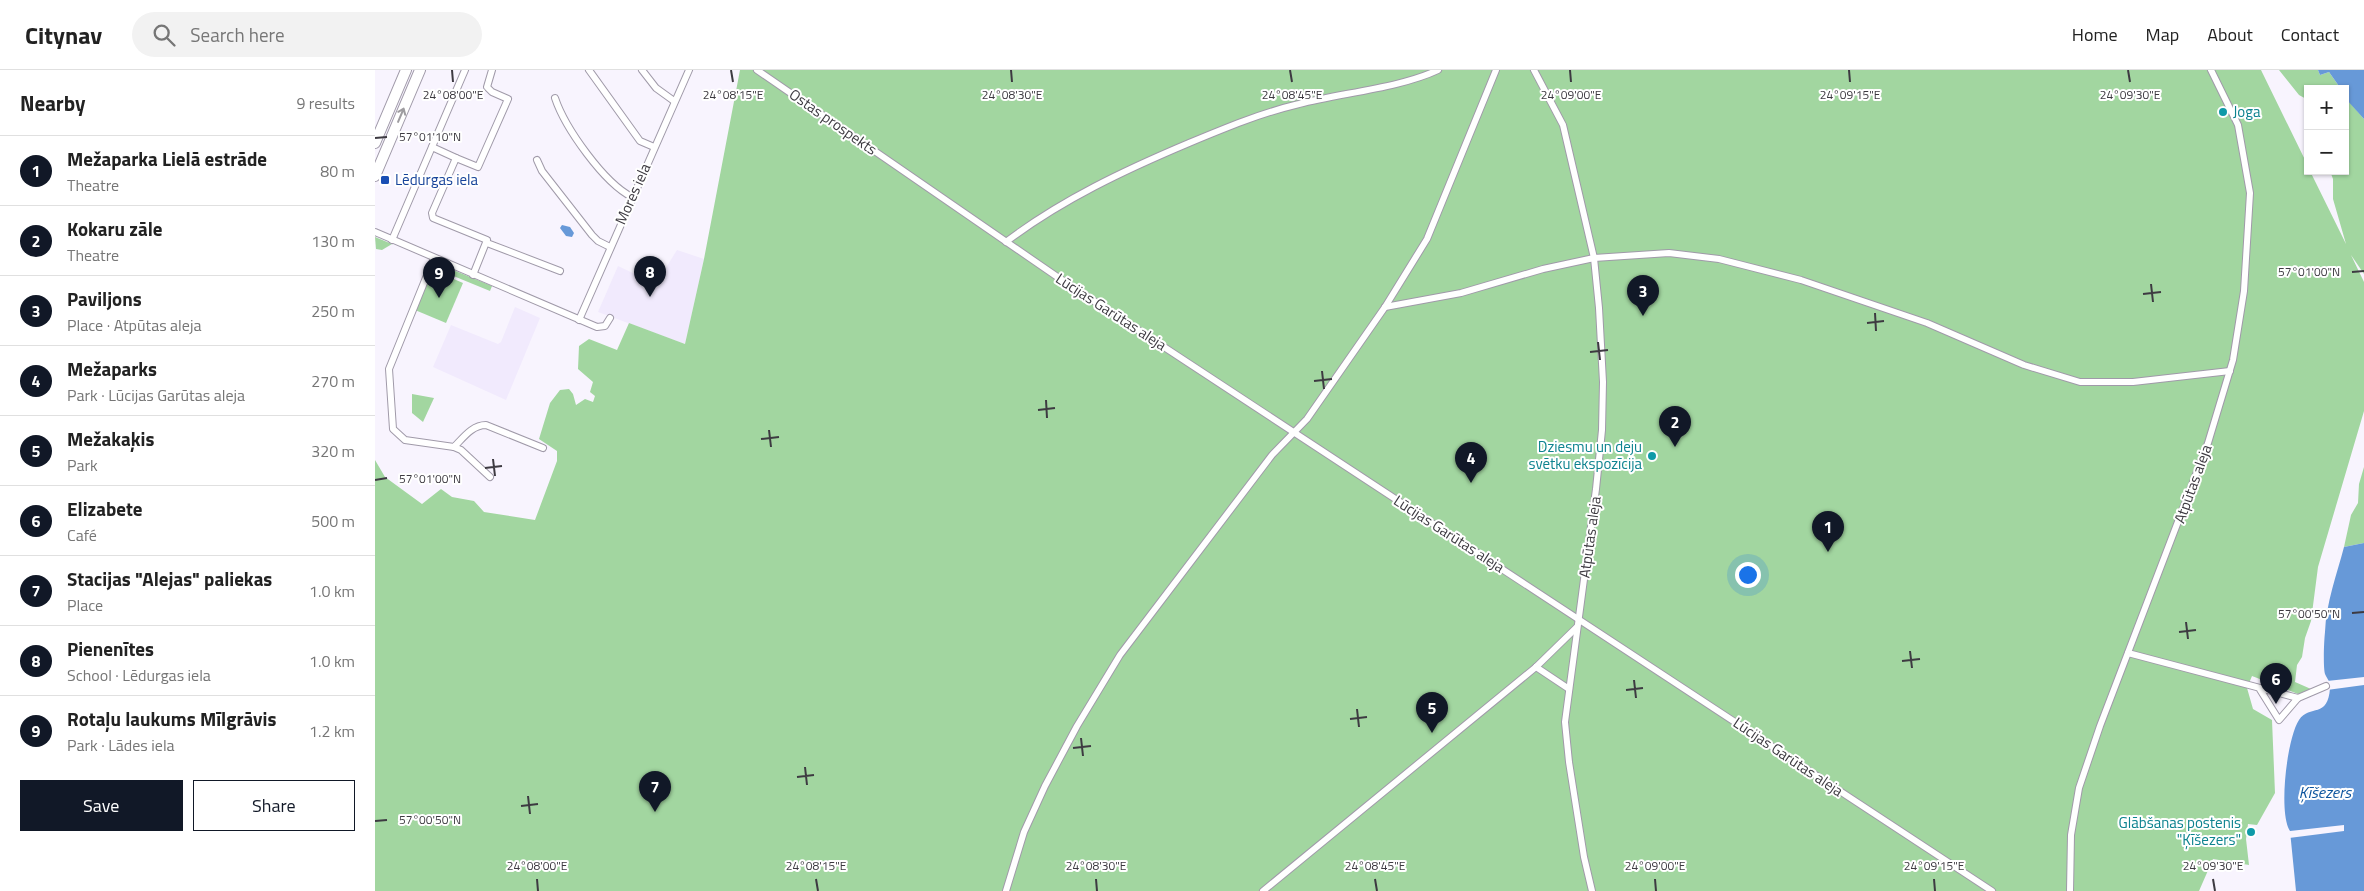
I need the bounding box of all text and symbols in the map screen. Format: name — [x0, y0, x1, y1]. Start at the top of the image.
search box — [132, 12, 482, 57]
text: Citynav — [25, 17, 102, 53]
text: Search here — [190, 20, 285, 49]
icon: search — [150, 21, 178, 49]
text: Home — [2072, 21, 2118, 48]
text: Map — [2146, 21, 2179, 48]
text: About — [2207, 21, 2253, 48]
text: Contact — [2281, 21, 2339, 48]
street label: Ostas prospekts — [785, 83, 882, 160]
text: 24°08'00"E — [423, 85, 484, 104]
text: 24°08'15"E — [703, 85, 764, 104]
text: 24°08'30"E — [982, 85, 1043, 104]
text: 24°08'45"E — [1262, 85, 1323, 104]
text: 24°09'00"E — [1541, 85, 1602, 104]
text: 24°09'15"E — [1820, 85, 1881, 104]
text: 24°09'30"E — [2100, 85, 2161, 104]
map controls — [2304, 85, 2349, 175]
button: + — [2304, 85, 2349, 130]
text: Nearby — [20, 87, 85, 119]
text: 9 results — [296, 91, 355, 115]
place label: Joga — [2233, 100, 2261, 123]
marker: Joga — [2217, 106, 2229, 118]
one-way arrow — [397, 108, 407, 123]
text: 57°01'10"N — [399, 127, 461, 146]
button: − — [2304, 130, 2349, 175]
text: Mežaparka Lielā estrāde — [67, 144, 267, 173]
text: 1 — [32, 159, 40, 183]
text: 80 m — [320, 159, 355, 183]
street label: Mores iela — [609, 159, 656, 228]
place label: Lēdurgas iela — [395, 168, 478, 191]
text: Theatre — [67, 173, 119, 197]
marker: Lēdurgas iela — [379, 174, 391, 186]
text: Kokaru zāle — [67, 214, 162, 243]
text: 2 — [32, 229, 40, 253]
text: 130 m — [311, 229, 355, 253]
text: Theatre — [67, 243, 119, 267]
pin: 8 — [634, 256, 666, 297]
pin: 9 — [423, 257, 455, 298]
text: 57°01'00"N — [2278, 262, 2340, 281]
street label: Lūcijas Garūtas aleja — [1051, 267, 1172, 356]
pin: 3 — [1627, 275, 1659, 316]
text: Paviljons — [67, 284, 142, 313]
text: 3 — [32, 299, 40, 323]
text: 250 m — [311, 299, 355, 323]
text: Place · Atpūtas aleja — [67, 313, 201, 337]
text: Mežaparks — [67, 354, 157, 383]
text: 4 — [32, 369, 40, 393]
text: 270 m — [311, 369, 355, 393]
text: Park · Lūcijas Garūtas aleja — [67, 383, 245, 407]
pin: 2 — [1659, 406, 1691, 447]
text: Mežakaķis — [67, 424, 154, 453]
place label: Dziesmu un deju svētku ekspozīcija — [1529, 435, 1642, 475]
text: 5 — [32, 439, 40, 463]
text: 320 m — [311, 439, 355, 463]
street label: Atpūtas aleja — [2168, 441, 2218, 526]
pin: 4 — [1455, 442, 1487, 483]
marker: Dziesmu un deju svētku ekspozīcija — [1646, 450, 1658, 462]
text: Park — [67, 453, 98, 477]
text: 57°01'00"N — [399, 469, 461, 488]
street label: Lūcijas Garūtas aleja — [1389, 489, 1510, 578]
text: Elizabete — [67, 494, 143, 523]
street label: Atpūtas aleja — [1572, 494, 1607, 579]
text: 6 — [32, 509, 40, 533]
text: 500 m — [311, 509, 355, 533]
pin: 1 — [1812, 511, 1844, 552]
text: Café — [67, 523, 97, 547]
your location — [1735, 562, 1761, 588]
text: Stacijas "Alejas" paliekas — [67, 564, 272, 593]
text: 7 — [32, 579, 40, 603]
text: 1.0 km — [309, 579, 355, 603]
text: Place — [67, 593, 103, 617]
text: 57°00'50"N — [2278, 604, 2340, 623]
text: Pienenītes — [67, 634, 154, 663]
text: 8 — [32, 649, 40, 673]
text: 1.0 km — [309, 649, 355, 673]
text: School · Lēdurgas iela — [67, 663, 211, 687]
pin: 6 — [2260, 663, 2292, 704]
pin: 5 — [1416, 692, 1448, 733]
text: Rotaļu laukums Mīlgrāvis — [67, 704, 276, 733]
street label: Lūcijas Garūtas aleja — [1729, 711, 1848, 802]
text: 9 — [32, 719, 40, 743]
text: 1.2 km — [309, 719, 355, 743]
text: Park · Lādes iela — [67, 733, 175, 757]
pin: 7 — [639, 771, 671, 812]
button: Save — [20, 780, 183, 831]
button: Share — [193, 780, 355, 831]
water label: Ķīšezers — [2299, 780, 2352, 804]
text: 57°00'50"N — [399, 810, 461, 829]
place label: Glābšanas postenis "Ķīšezers" — [2119, 811, 2241, 851]
marker: Glābšanas postenis "Ķīšezers" — [2245, 826, 2257, 838]
text: 24°08'00"E — [507, 856, 568, 875]
text: 24°08'15"E — [786, 856, 847, 875]
text: 24°08'30"E — [1066, 856, 1127, 875]
text: 24°08'45"E — [1345, 856, 1406, 875]
text: 24°09'00"E — [1625, 856, 1686, 875]
text: 24°09'15"E — [1904, 856, 1965, 875]
text: 24°09'30"E — [2183, 856, 2244, 875]

